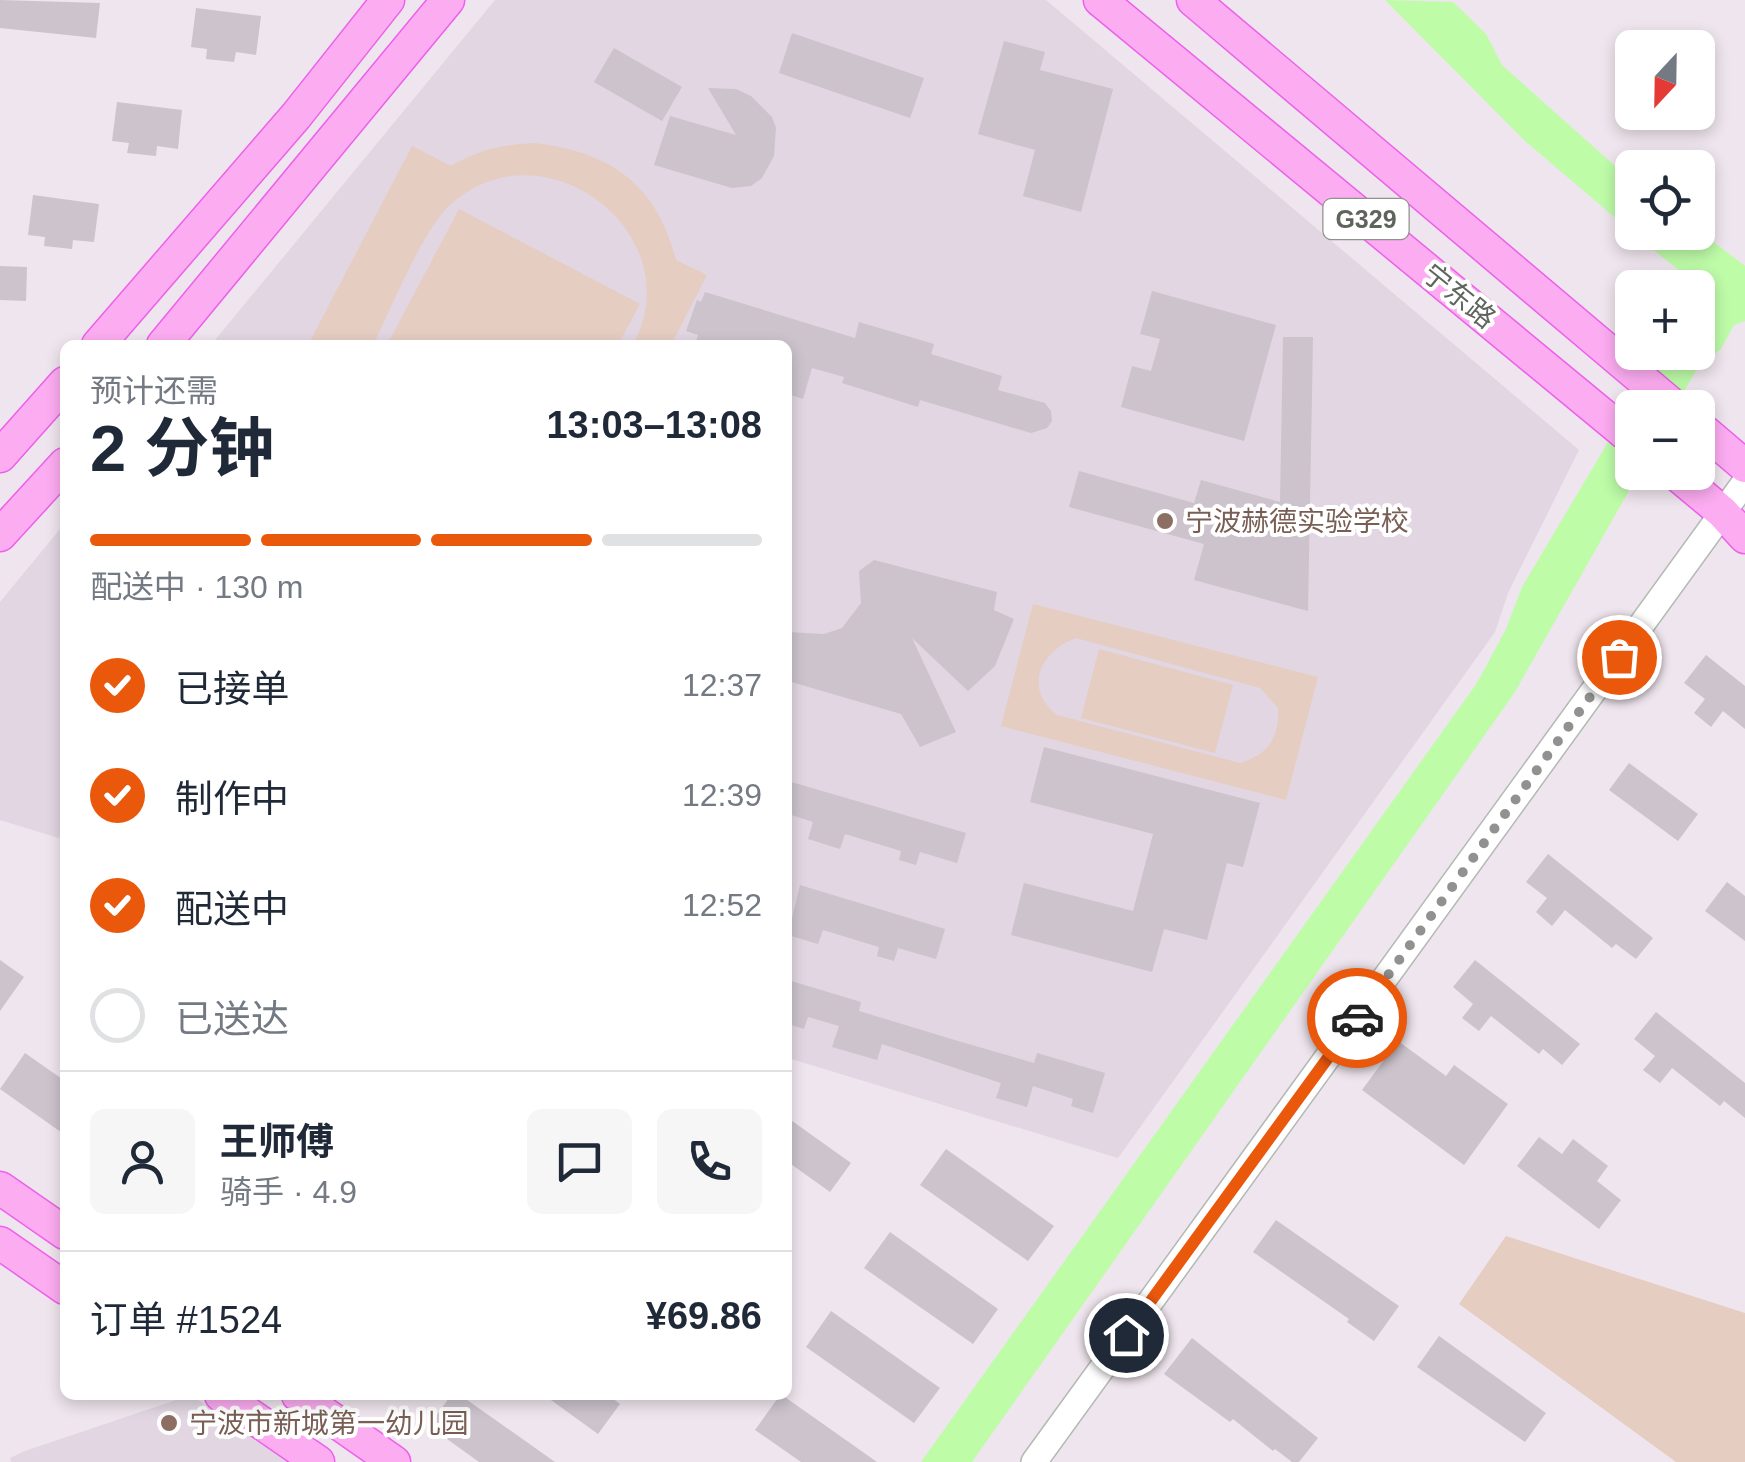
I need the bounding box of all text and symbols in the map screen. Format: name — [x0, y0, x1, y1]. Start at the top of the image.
north arrow — [1615, 30, 1715, 130]
map controls — [1615, 30, 1715, 490]
button: locate — [1615, 150, 1715, 250]
road number: G329 — [1324, 199, 1408, 239]
street label: 宁东路 — [1417, 258, 1501, 334]
button: + — [1615, 270, 1715, 370]
text: 预计还需 — [90, 373, 218, 409]
button: − — [1615, 390, 1715, 490]
text: 13:03–13:08 — [546, 404, 762, 446]
text: 2 分钟 — [90, 412, 274, 485]
place label: 宁波赫德实验学校 — [1185, 506, 1409, 537]
marker: 宁波赫德实验学校 — [1154, 510, 1176, 532]
text: 配送中 · 130 m — [90, 569, 303, 605]
pin — [1577, 615, 1662, 700]
icon: bag — [1592, 630, 1647, 685]
icon: check — [90, 658, 145, 713]
text: 12:37 — [682, 667, 762, 703]
text: 已接单 — [175, 668, 289, 710]
icon: check — [90, 768, 145, 823]
text: 12:39 — [682, 777, 762, 813]
text: 制作中 — [175, 778, 289, 820]
icon: check — [90, 878, 145, 933]
text: 12:52 — [682, 887, 762, 923]
text: 配送中 — [175, 888, 289, 930]
courier — [1307, 968, 1407, 1068]
icon: car — [1330, 991, 1385, 1046]
text: 已送达 — [175, 998, 289, 1040]
button: person — [90, 1109, 195, 1214]
button: chat — [527, 1109, 632, 1214]
button: phone — [657, 1109, 762, 1214]
text: 王师傅 — [220, 1121, 334, 1163]
text: 骑手 · 4.9 — [220, 1174, 357, 1210]
pin — [1084, 1293, 1169, 1378]
text: ¥69.86 — [646, 1295, 762, 1337]
text: 订单 #1524 — [90, 1299, 282, 1341]
icon: home — [1099, 1308, 1154, 1363]
place label: 宁波市新城第一幼儿园 — [189, 1408, 469, 1439]
marker: 宁波市新城第一幼儿园 — [158, 1412, 180, 1434]

